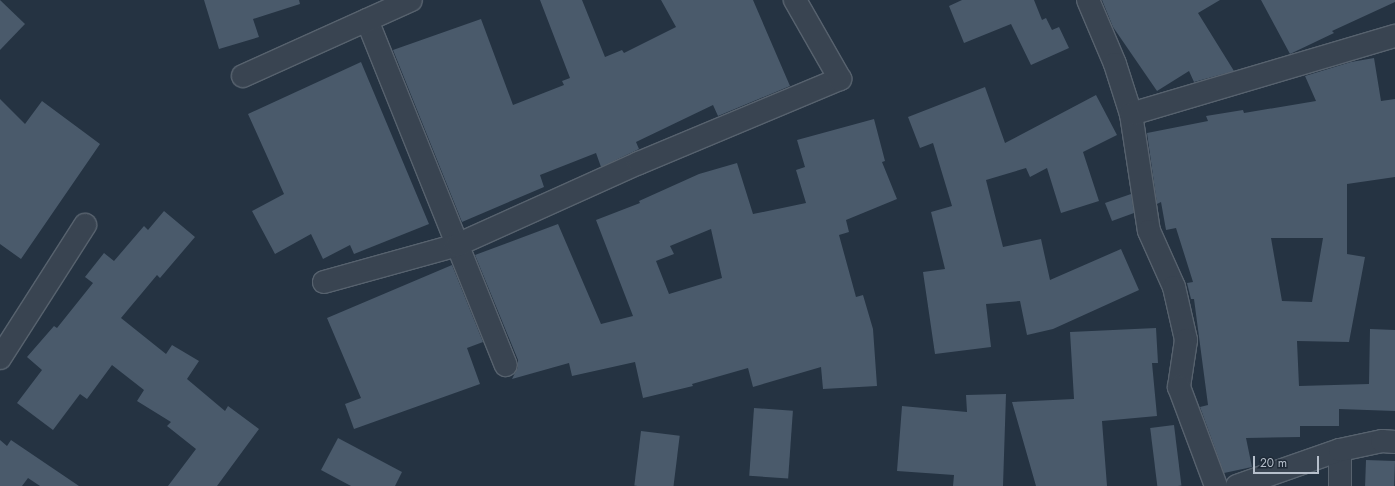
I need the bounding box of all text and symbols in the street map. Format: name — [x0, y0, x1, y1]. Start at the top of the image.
scale bar — [1255, 448, 1321, 474]
text: 20 m — [1260, 454, 1287, 472]

